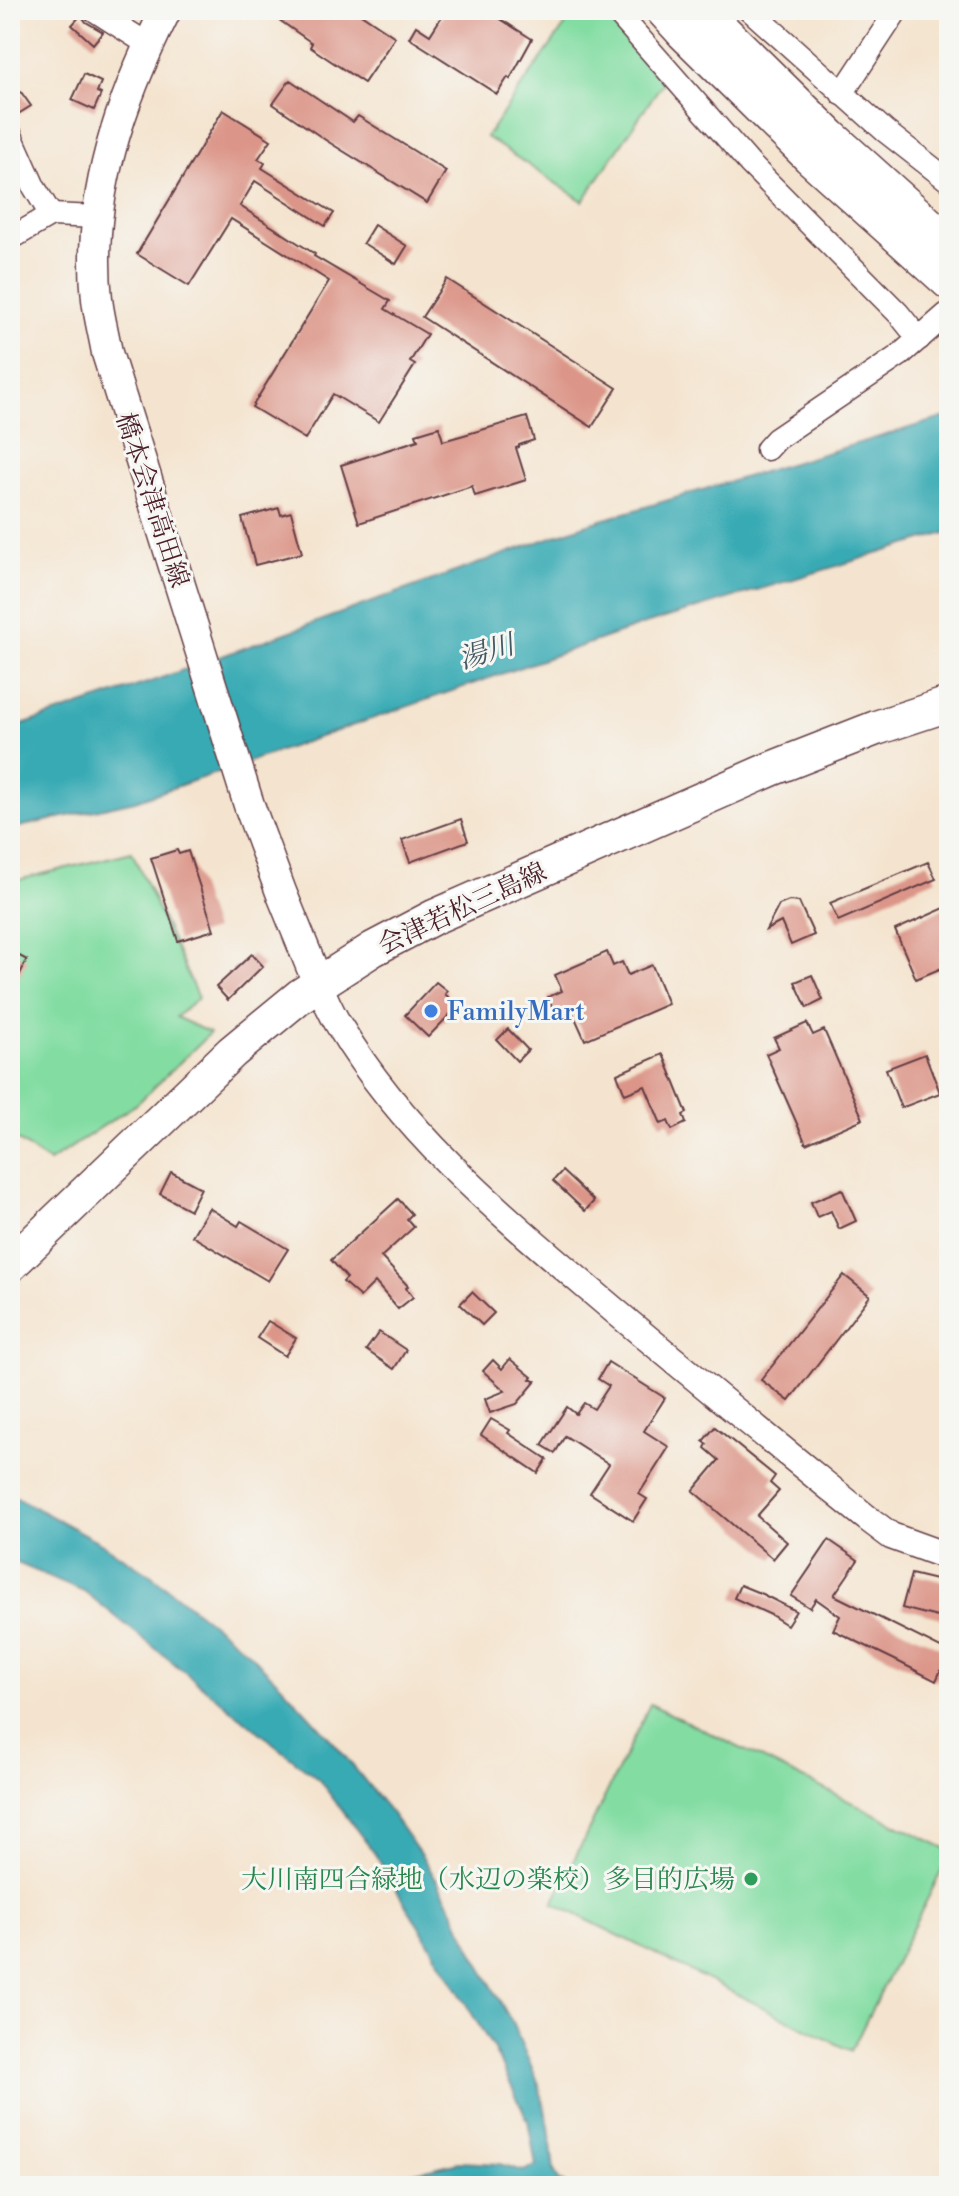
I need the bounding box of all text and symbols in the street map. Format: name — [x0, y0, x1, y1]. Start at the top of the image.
street label: 橋本会津高田線 — [109, 409, 195, 592]
water label: 湯川 — [455, 627, 521, 677]
street label: 会津若松三島線 — [373, 856, 552, 962]
place label: FamilyMart — [447, 996, 585, 1028]
marker: FamilyMart — [422, 1002, 440, 1020]
place label: 大川南四合緑地（水辺の楽校）多目的広場 — [241, 1864, 735, 1896]
marker: 大川南四合緑地（水辺の楽校）多目的広場 — [742, 1870, 760, 1888]

